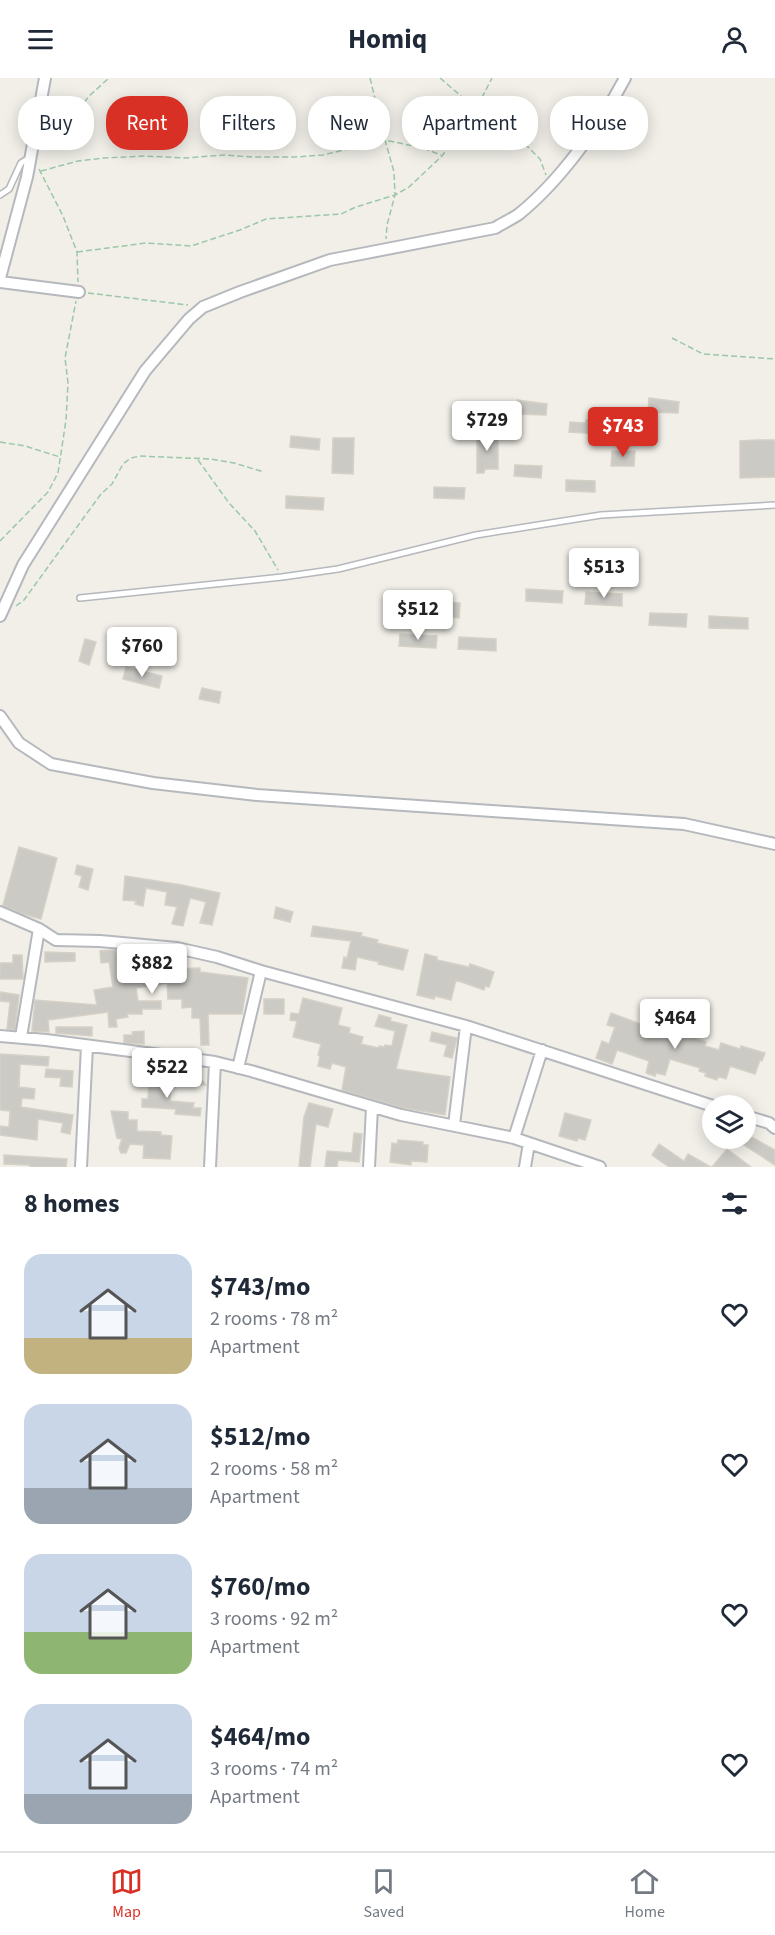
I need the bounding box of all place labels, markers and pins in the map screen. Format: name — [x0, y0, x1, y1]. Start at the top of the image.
pin: $729 — [451, 401, 523, 452]
pin: $743 — [587, 407, 659, 458]
pin: $513 — [568, 548, 640, 599]
pin: $512 — [382, 590, 454, 641]
pin: $760 — [106, 627, 178, 678]
pin: $882 — [116, 944, 188, 995]
pin: $464 — [639, 999, 711, 1050]
pin: $522 — [131, 1048, 203, 1099]

